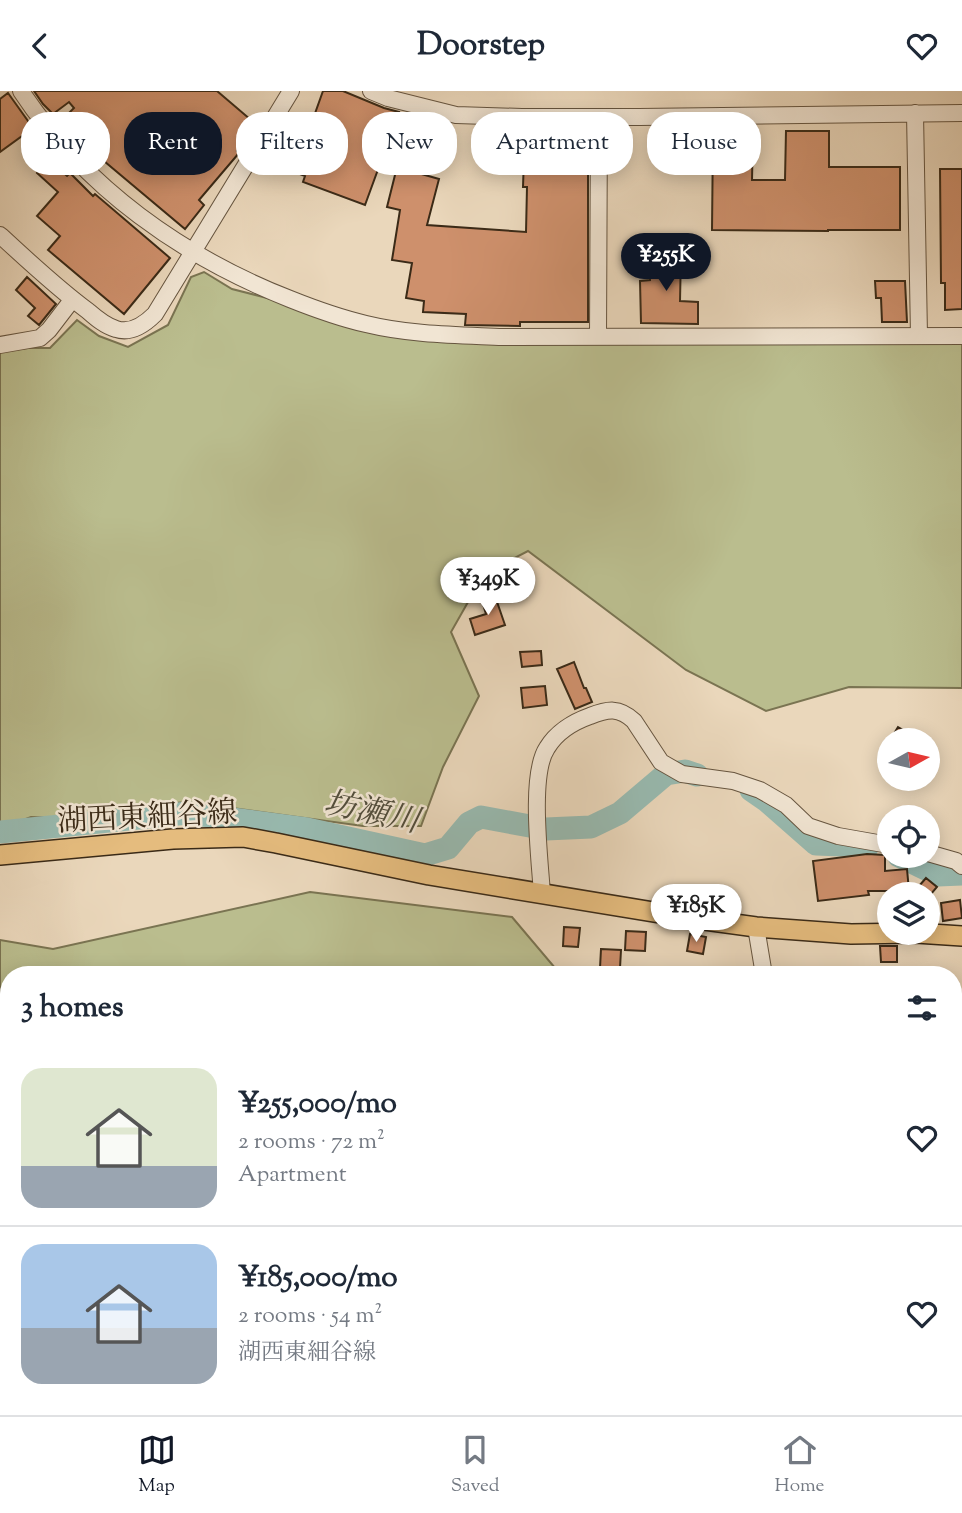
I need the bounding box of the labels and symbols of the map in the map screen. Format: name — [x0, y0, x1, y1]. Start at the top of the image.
pin: ¥255K — [617, 233, 715, 293]
pin: ¥349K — [439, 557, 537, 617]
north arrow — [877, 728, 940, 791]
water label: 坊瀬川 — [320, 781, 426, 847]
street label: 湖西東細谷線 — [56, 792, 238, 845]
pin: ¥185K — [647, 885, 745, 944]

